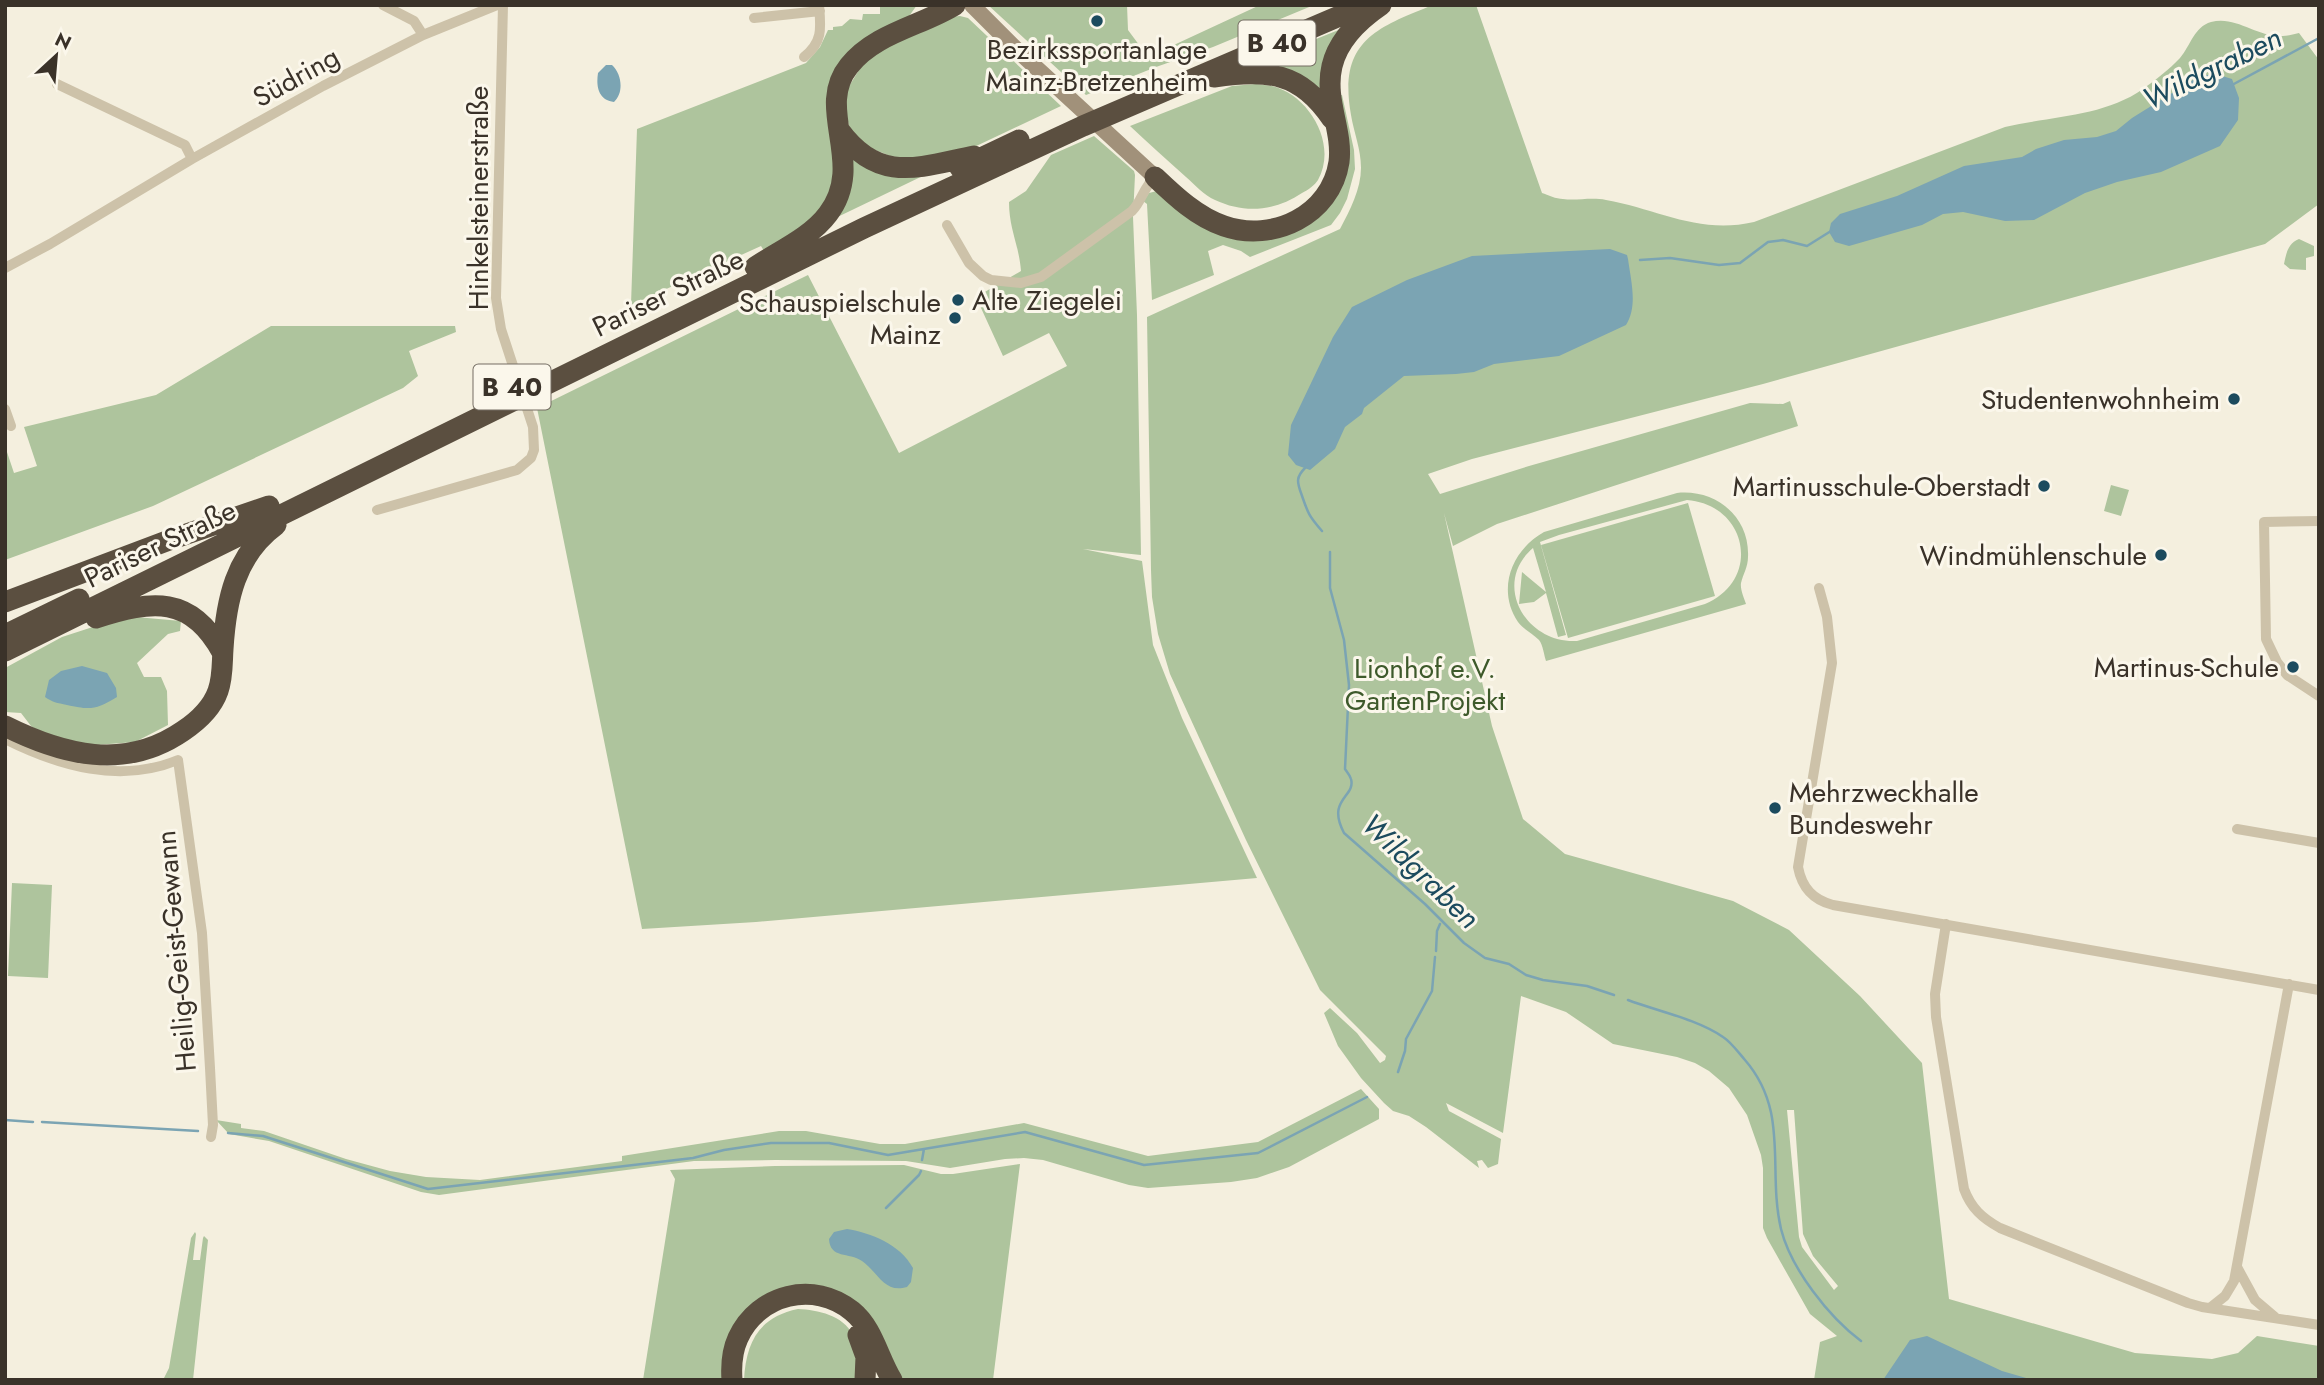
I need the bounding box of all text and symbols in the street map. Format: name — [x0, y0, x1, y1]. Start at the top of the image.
marker: Bezirkssportanlage Mainz-Bretzenheim — [1089, 13, 1105, 29]
water label: Wildgraben — [2135, 16, 2289, 120]
road number: B 40 — [1238, 20, 1316, 66]
north arrow — [21, 21, 91, 91]
text: N — [51, 26, 76, 57]
place label: Bezirkssportanlage Mainz-Bretzenheim — [986, 29, 1208, 102]
street label: Südring — [245, 36, 347, 118]
street label: Hinkelsteinerstraße — [458, 86, 499, 310]
street label: Pariser Straße — [585, 239, 751, 347]
place label: Alte Ziegelei — [972, 280, 1122, 321]
place label: Schauspielschule Mainz — [739, 282, 941, 355]
marker: Alte Ziegelei — [950, 292, 966, 308]
marker: Schauspielschule Mainz — [947, 310, 963, 326]
road number: B 40 — [474, 364, 550, 410]
place label: Studentenwohnheim — [1981, 379, 2220, 420]
marker: Studentenwohnheim — [2226, 391, 2242, 407]
place label: Martinusschule-Oberstadt — [1732, 466, 2030, 507]
marker: Martinusschule-Oberstadt — [2036, 478, 2052, 494]
street label: Pariser Straße — [77, 490, 243, 598]
place label: Windmühlenschule — [1920, 535, 2147, 576]
marker: Windmühlenschule — [2153, 547, 2169, 563]
place label: Martinus-Schule — [2094, 647, 2279, 688]
park label: Lionhof e.V. GartenProjekt — [1345, 648, 1505, 721]
marker: Martinus-Schule — [2285, 659, 2301, 675]
place label: Mehrzweckhalle Bundeswehr — [1789, 772, 1979, 845]
marker: Mehrzweckhalle Bundeswehr — [1767, 800, 1783, 816]
water label: Wildgraben — [1352, 804, 1490, 938]
street label: Heilig-Geist-Gewann — [145, 829, 207, 1073]

